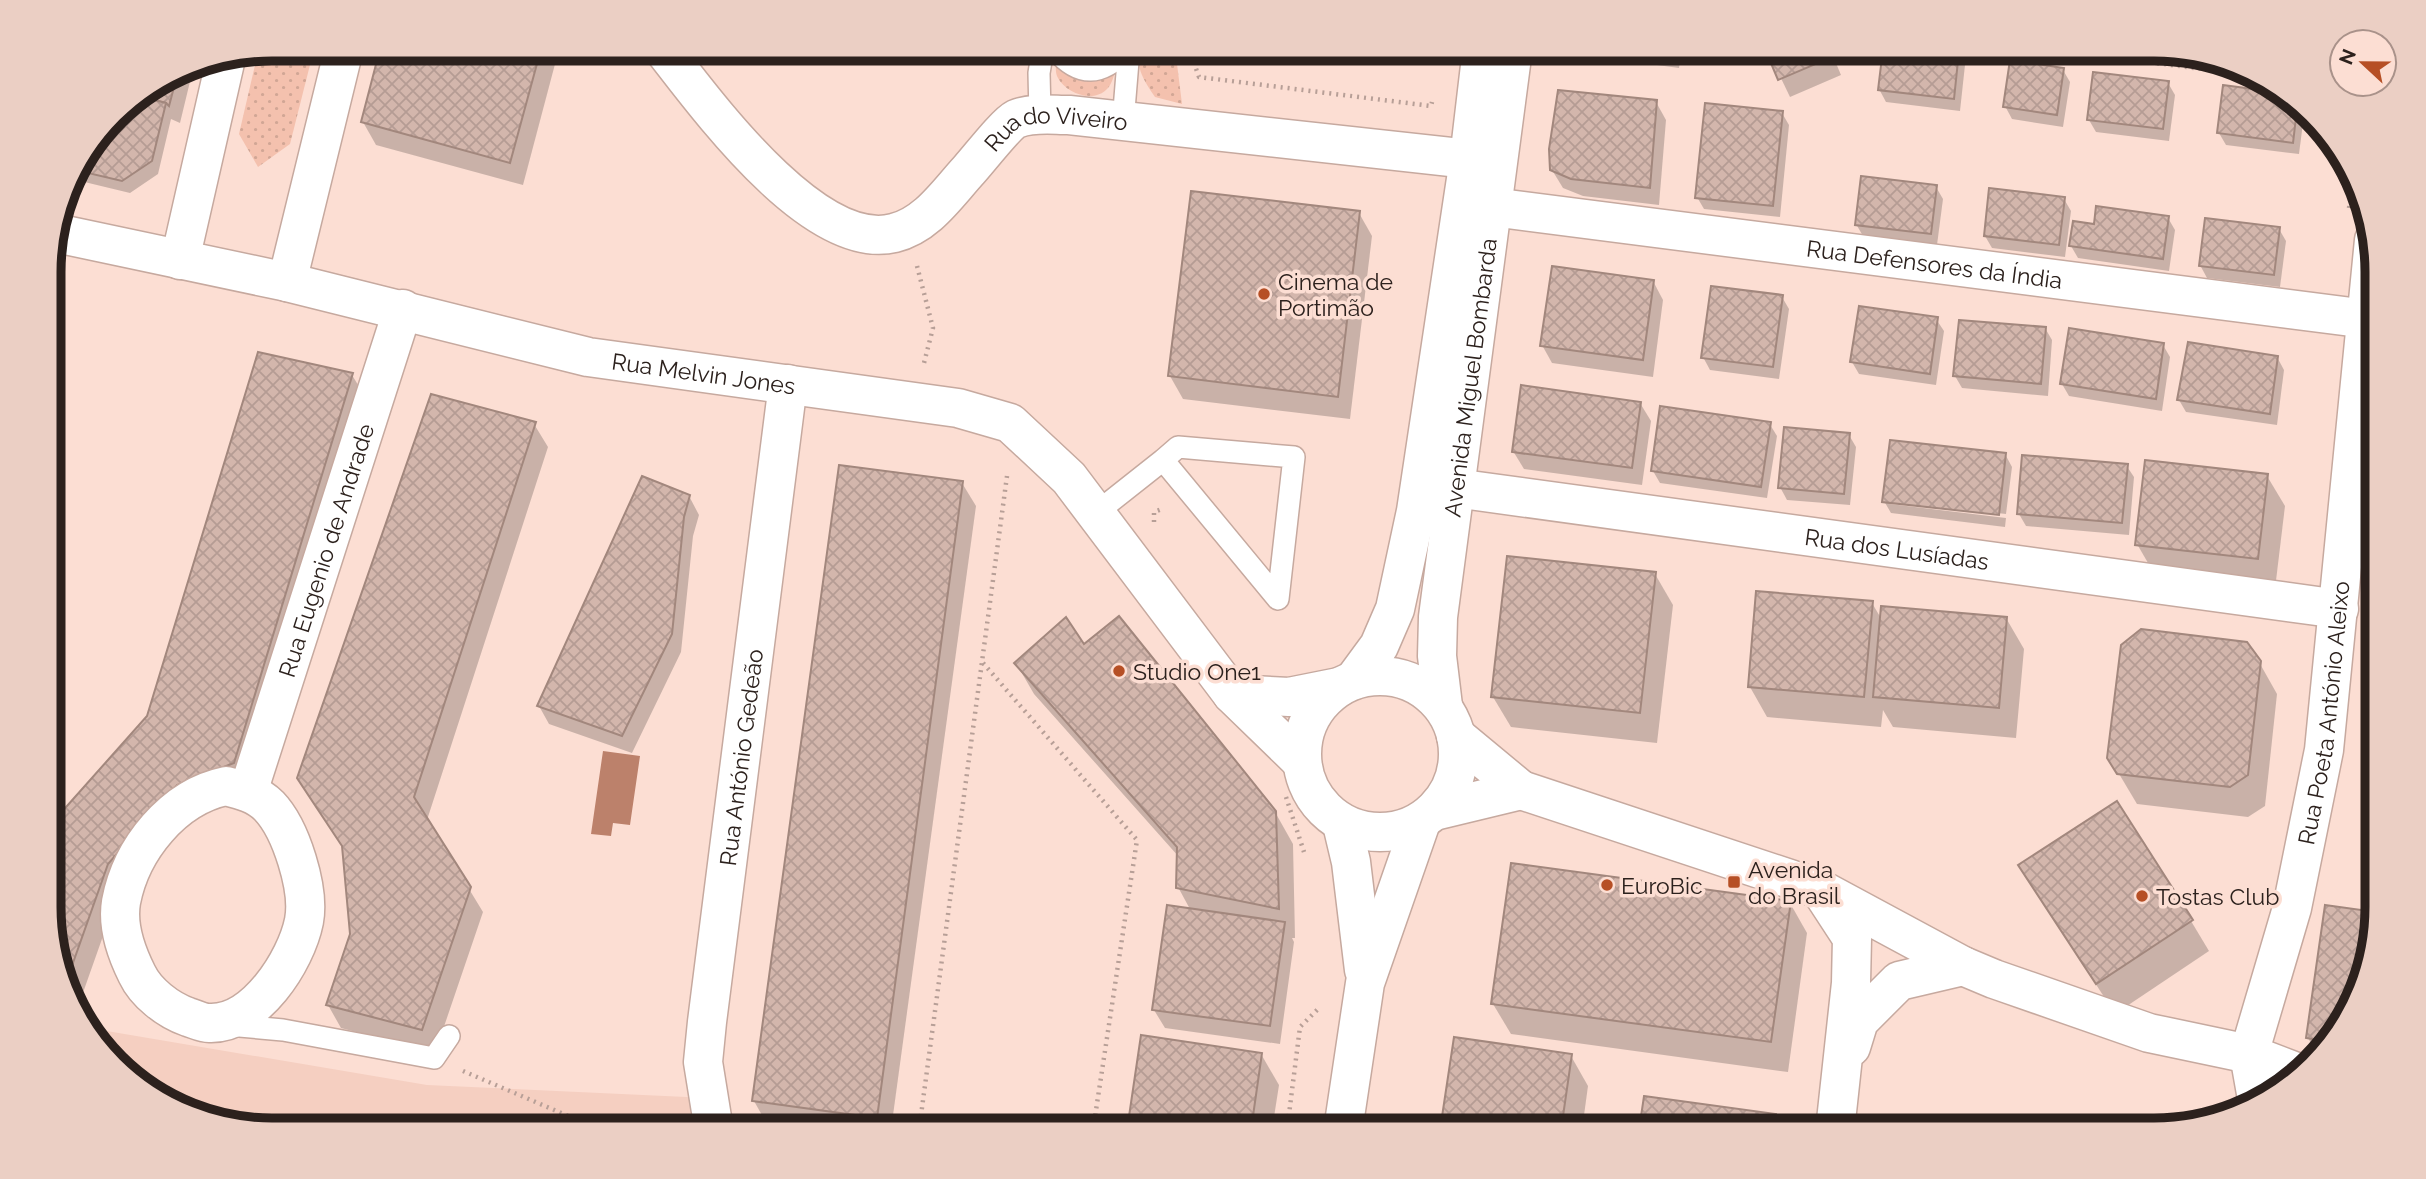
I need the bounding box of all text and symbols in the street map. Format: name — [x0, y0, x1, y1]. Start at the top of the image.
north arrow — [2328, 28, 2398, 98]
text: N — [2334, 46, 2360, 67]
street label: Rua do Viveiro — [978, 101, 1129, 156]
street label: Rua Defensores da Índia — [1805, 234, 2064, 293]
street label: Avenida Miguel Bombarda — [1438, 236, 1501, 518]
place label: Cinema de Portimão — [1278, 268, 1393, 321]
marker: Cinema de Portimão — [1256, 286, 1272, 302]
street label: Rua Melvin Jones — [610, 347, 797, 399]
street label: Rua Eugenio de Andrade — [272, 420, 379, 680]
street label: Rua dos Lusíadas — [1803, 523, 1991, 574]
street label: Rua Poeta António Aleixo — [2292, 580, 2354, 847]
street label: Rua António Gedeão — [713, 647, 768, 867]
place label: Studio One1 — [1133, 658, 1261, 685]
marker: Studio One1 — [1111, 663, 1127, 679]
place label: Avenida do Brasil — [1748, 856, 1841, 909]
place label: EuroBic — [1621, 872, 1703, 899]
marker: Avenida do Brasil — [1726, 874, 1742, 890]
marker: EuroBic — [1599, 877, 1615, 893]
place label: Tostas Club — [2156, 883, 2279, 910]
marker: Tostas Club — [2134, 888, 2150, 904]

